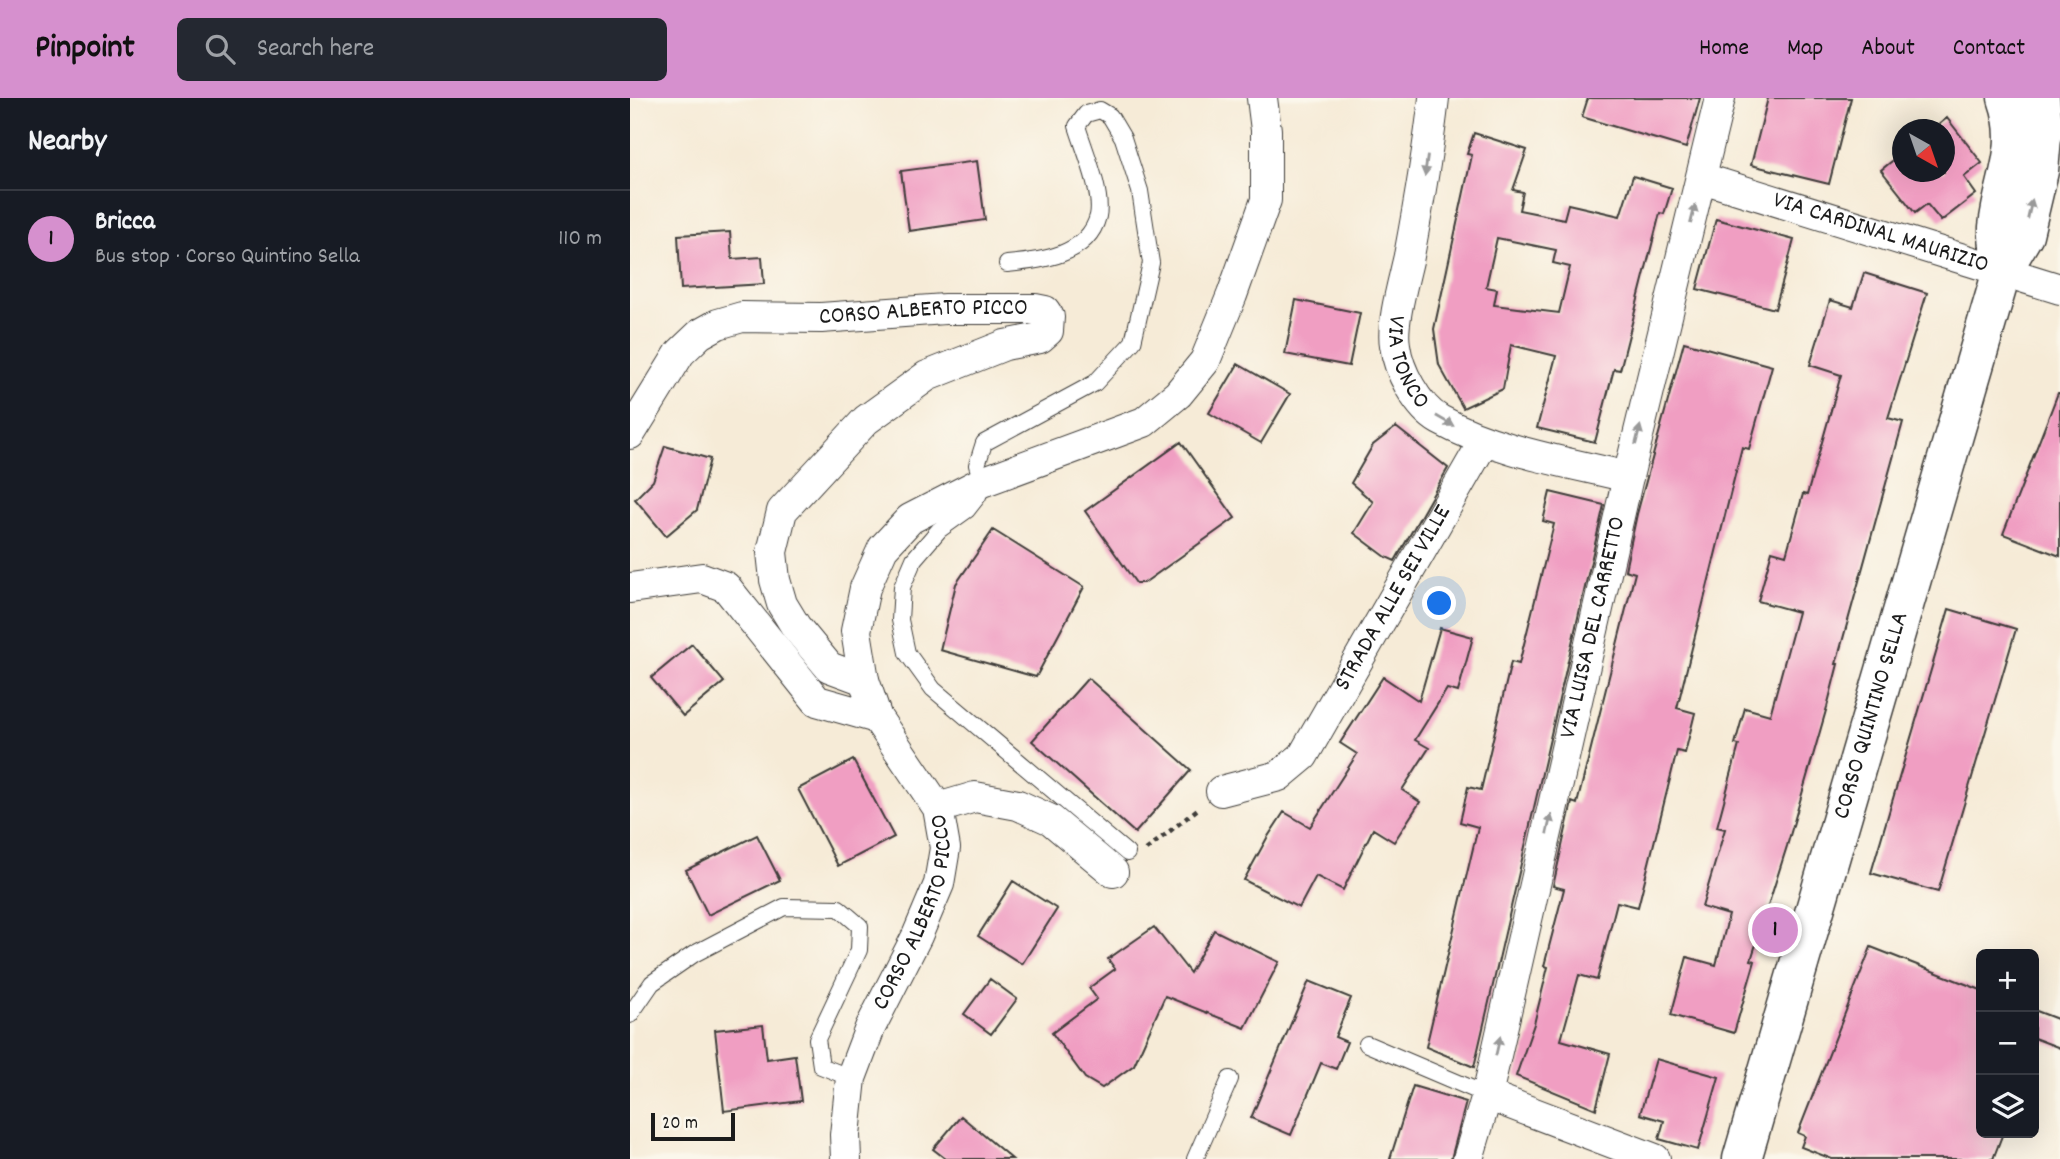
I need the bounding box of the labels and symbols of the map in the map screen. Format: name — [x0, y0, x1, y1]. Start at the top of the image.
north arrow — [1892, 119, 1955, 182]
one-way arrow — [1420, 155, 1431, 177]
street label: VIA CARDINAL MAURIZIO — [1769, 184, 1993, 283]
one-way arrow — [2025, 198, 2036, 220]
one-way arrow — [1688, 203, 1699, 225]
street label: CORSO ALBERTO PICCO — [818, 292, 1028, 335]
street label: VIA TONCO — [1377, 313, 1437, 417]
one-way arrow — [1435, 415, 1454, 427]
one-way arrow — [1633, 424, 1644, 446]
street label: STRADA ALLE SEI VILLE — [1327, 499, 1461, 697]
street label: VIA LUISA DEL CARRETTO — [1552, 514, 1635, 742]
your location — [1422, 586, 1456, 620]
street label: CORSO QUINTINO SELLA — [1825, 608, 1918, 823]
street label: CORSO ALBERTO PICCO — [865, 811, 962, 1016]
one-way arrow — [1543, 813, 1554, 835]
pin: 1 — [1752, 904, 1798, 956]
one-way arrow — [1492, 1035, 1503, 1057]
scale bar — [651, 1110, 735, 1142]

